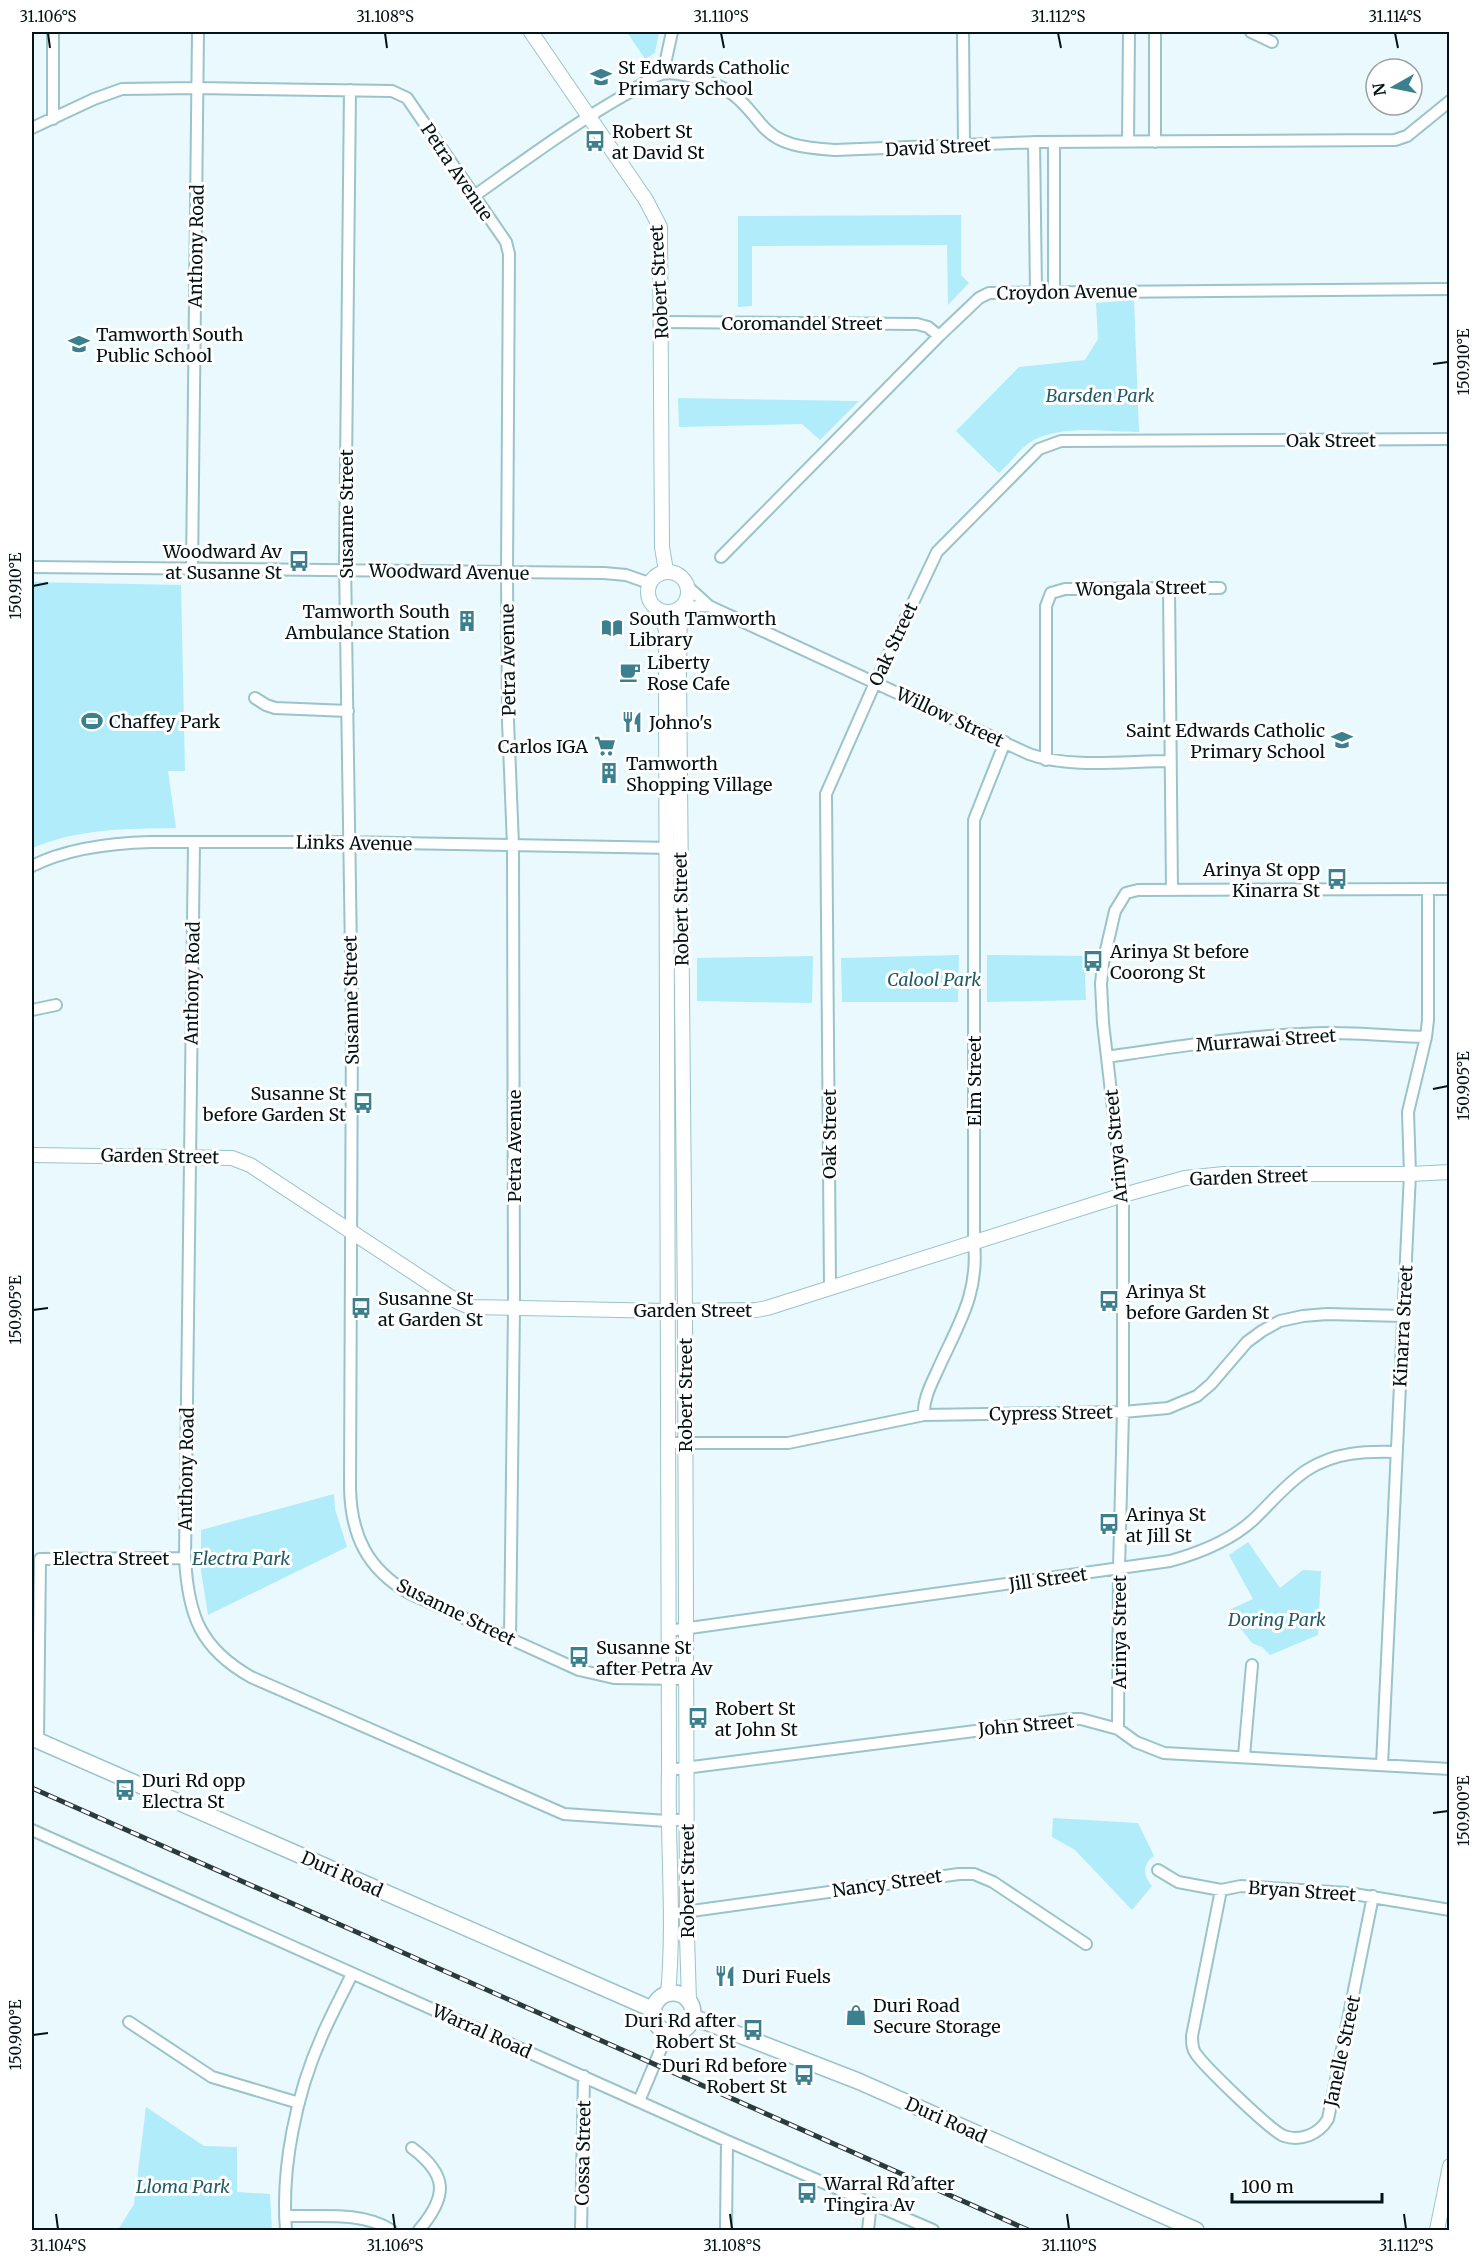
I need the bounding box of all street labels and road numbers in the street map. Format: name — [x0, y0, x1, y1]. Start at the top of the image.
street label: Petra Avenue — [416, 119, 498, 225]
street label: David Street — [885, 133, 991, 161]
street label: Anthony Road — [183, 184, 209, 309]
street label: Robert Street — [645, 224, 673, 340]
street label: Croydon Avenue — [997, 279, 1137, 305]
street label: Coromandel Street — [721, 312, 883, 335]
street label: Oak Street — [1286, 429, 1376, 452]
street label: Susanne Street — [335, 449, 358, 579]
street label: Woodward Avenue — [368, 559, 529, 585]
street label: Wongala Street — [1074, 575, 1207, 601]
street label: Oak Street — [864, 598, 922, 690]
street label: Petra Avenue — [496, 603, 520, 717]
street label: Willow Street — [892, 682, 1008, 752]
street label: Links Avenue — [296, 830, 412, 856]
street label: Robert Street — [669, 852, 693, 966]
street label: Anthony Road — [179, 921, 205, 1046]
street label: Susanne Street — [338, 935, 364, 1065]
street label: Murrawai Street — [1195, 1024, 1337, 1056]
street label: Elm Street — [963, 1036, 986, 1126]
street label: Arinya Street — [1100, 1088, 1133, 1205]
street label: Oak Street — [818, 1089, 841, 1179]
street label: Petra Avenue — [503, 1090, 526, 1202]
street label: Garden Street — [101, 1143, 219, 1169]
street label: Garden Street — [1189, 1163, 1309, 1191]
street label: Kinarra Street — [1388, 1265, 1418, 1387]
street label: Garden Street — [634, 1299, 752, 1322]
street label: Robert Street — [674, 1338, 697, 1452]
street label: Cypress Street — [989, 1400, 1113, 1426]
street label: Anthony Road — [173, 1407, 199, 1532]
street label: Electra Street — [53, 1547, 169, 1570]
street label: Jill Street — [1006, 1562, 1089, 1596]
street label: Susanne Street — [393, 1573, 519, 1651]
street label: Arinya Street — [1108, 1575, 1131, 1690]
street label: John Street — [976, 1709, 1075, 1741]
street label: Robert Street — [676, 1824, 699, 1938]
street label: Duri Road — [298, 1846, 386, 1902]
street label: Nancy Street — [831, 1864, 943, 1902]
street label: Bryan Street — [1247, 1876, 1357, 1906]
street label: Janelle Street — [1319, 1993, 1365, 2110]
street label: Warral Road — [428, 1998, 535, 2063]
street label: Duri Road — [902, 2092, 990, 2148]
street label: Cossa Street — [571, 2100, 595, 2206]

